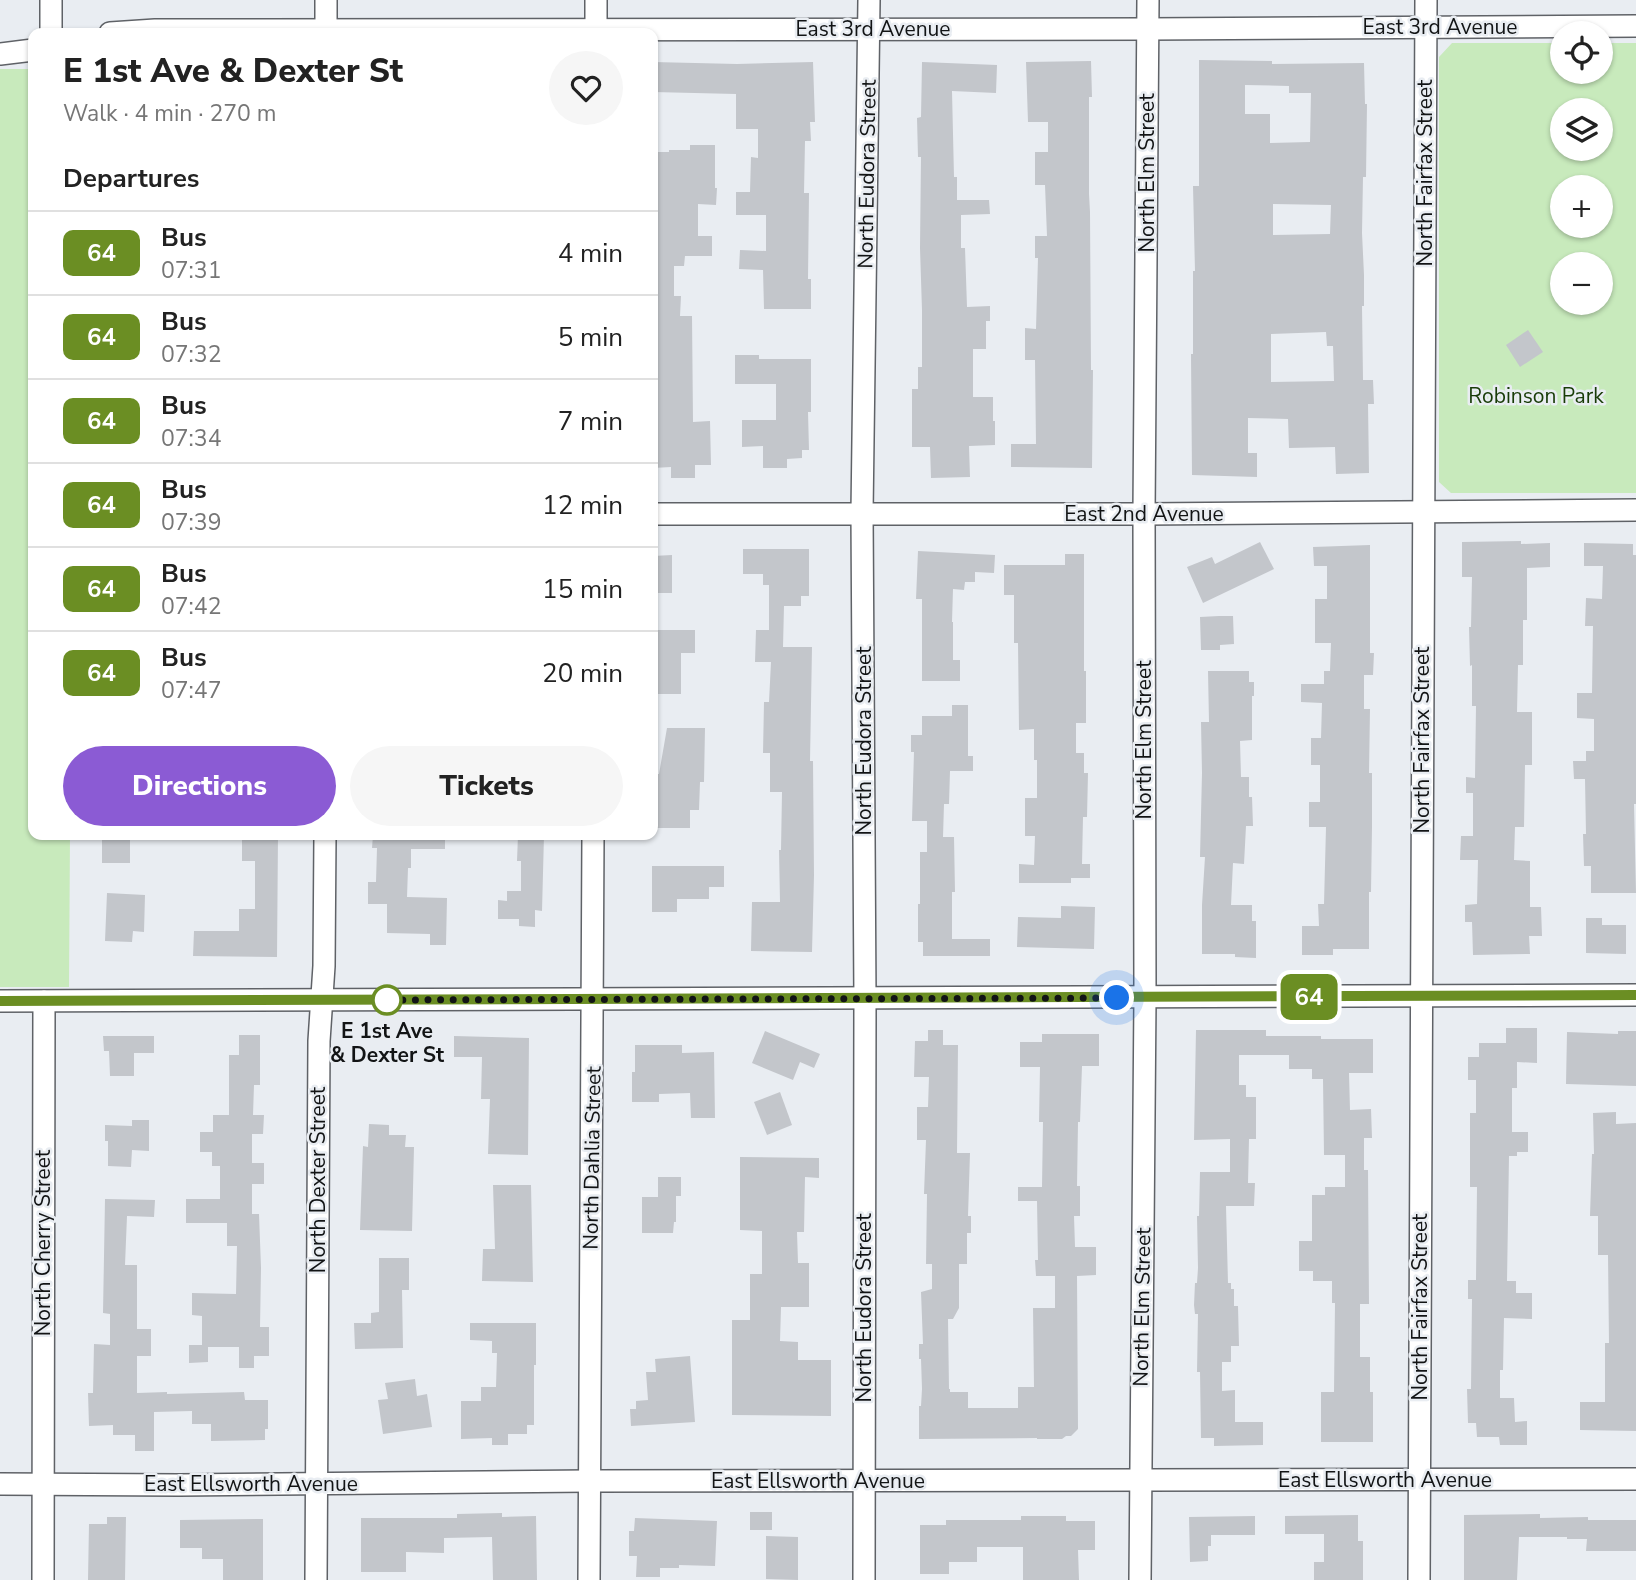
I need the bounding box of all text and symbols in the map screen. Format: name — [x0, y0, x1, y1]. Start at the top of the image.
street label: East 3rd Avenue — [1362, 13, 1518, 41]
street label: East 3rd Avenue — [795, 15, 951, 43]
map controls — [1550, 21, 1613, 315]
button: locate — [1550, 21, 1613, 84]
text: E 1st Ave & Dexter St — [63, 49, 403, 94]
button: heart — [549, 51, 623, 125]
street label: North Eudora Street — [851, 79, 883, 269]
street label: North Fairfax Street — [1411, 79, 1439, 266]
street label: North Elm Street — [1133, 93, 1161, 253]
text: Walk · 4 min · 270 m — [63, 98, 276, 129]
button: layers — [1550, 98, 1613, 161]
text: Departures — [63, 161, 199, 196]
button: + — [1550, 175, 1613, 238]
text: Bus — [161, 220, 207, 255]
text: 4 min — [558, 236, 623, 271]
text: 64 — [87, 237, 116, 269]
button: − — [1550, 252, 1613, 315]
text: 07:31 — [161, 255, 221, 286]
text: Bus — [161, 304, 207, 339]
text: 5 min — [558, 320, 623, 355]
text: 64 — [87, 321, 116, 353]
text: 07:32 — [161, 339, 221, 370]
park label: Robinson Park — [1468, 382, 1604, 410]
text: Bus — [161, 388, 207, 423]
text: 7 min — [558, 404, 623, 439]
text: 64 — [87, 405, 116, 437]
text: 07:34 — [161, 423, 221, 454]
text: Bus — [161, 472, 207, 507]
text: 12 min — [542, 488, 623, 523]
text: 64 — [87, 489, 116, 521]
street label: East 2nd Avenue — [1064, 500, 1224, 528]
text: 07:39 — [161, 507, 221, 538]
text: Bus — [161, 556, 207, 591]
text: 15 min — [542, 572, 623, 607]
text: 64 — [87, 573, 116, 605]
text: 07:42 — [161, 591, 221, 622]
text: Bus — [161, 640, 207, 675]
street label: North Eudora Street — [850, 646, 878, 836]
street label: North Fairfax Street — [1408, 646, 1436, 833]
text: 20 min — [542, 656, 623, 691]
text: 64 — [87, 657, 116, 689]
street label: North Elm Street — [1130, 660, 1158, 820]
text: 07:47 — [161, 675, 221, 706]
button: Directions — [63, 746, 336, 826]
button: Tickets — [350, 746, 623, 826]
line badge: 64 — [1278, 974, 1340, 1020]
your location — [1099, 980, 1134, 1015]
text: 64 — [1295, 981, 1323, 1013]
marker: E 1st Ave & Dexter St — [372, 985, 402, 1015]
place label: E 1st Ave & Dexter St — [330, 1017, 445, 1069]
street label: North Dahlia Street — [576, 1065, 608, 1250]
street label: North Dexter Street — [304, 1086, 332, 1273]
street label: North Cherry Street — [29, 1149, 57, 1336]
street label: North Eudora Street — [850, 1213, 878, 1403]
street label: North Fairfax Street — [1406, 1213, 1434, 1400]
street label: North Elm Street — [1127, 1227, 1157, 1387]
street label: East Ellsworth Avenue — [1278, 1466, 1492, 1494]
street label: East Ellsworth Avenue — [711, 1467, 925, 1495]
street label: East Ellsworth Avenue — [144, 1470, 358, 1498]

